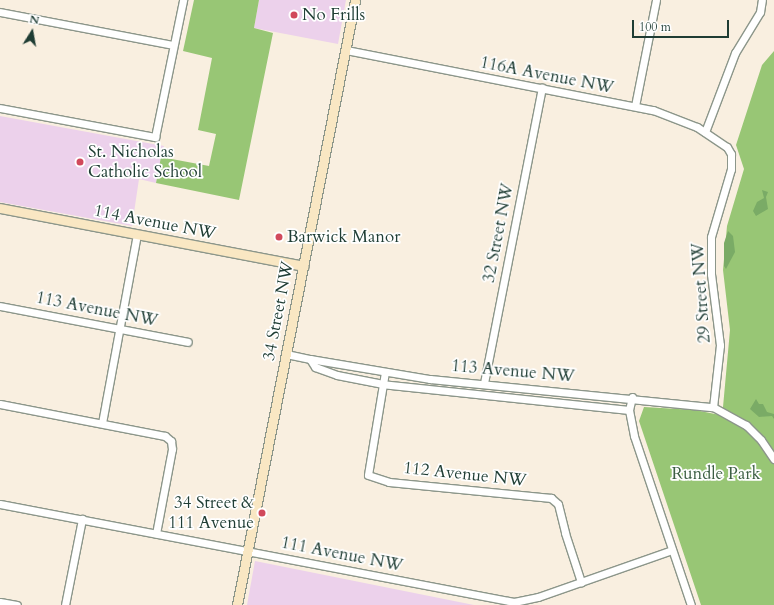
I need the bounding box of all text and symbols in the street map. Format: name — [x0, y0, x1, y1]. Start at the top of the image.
place label: No Frills — [302, 5, 365, 25]
marker: No Frills — [289, 10, 299, 20]
text: N — [28, 11, 40, 28]
north arrow — [12, 12, 52, 52]
scale bar — [634, 12, 731, 38]
text: 100 m — [639, 19, 671, 35]
street label: 116A Avenue NW — [478, 52, 616, 98]
place label: St. Nicholas Catholic School — [88, 142, 202, 182]
marker: St. Nicholas Catholic School — [75, 157, 85, 167]
street label: 32 Street NW — [478, 182, 518, 284]
street label: 114 Avenue NW — [92, 200, 218, 244]
place label: Barwick Manor — [287, 227, 400, 247]
marker: Barwick Manor — [274, 232, 284, 242]
street label: 29 Street NW — [687, 242, 715, 344]
street label: 34 Street NW — [258, 260, 298, 362]
street label: 113 Avenue NW — [34, 287, 160, 331]
street label: 113 Avenue NW — [451, 355, 575, 387]
street label: 112 Avenue NW — [402, 457, 528, 491]
park label: Rundle Park — [671, 464, 761, 484]
place label: 34 Street & 111 Avenue — [168, 493, 254, 533]
marker: 34 Street & 111 Avenue — [257, 508, 267, 518]
street label: 111 Avenue NW — [279, 532, 405, 576]

